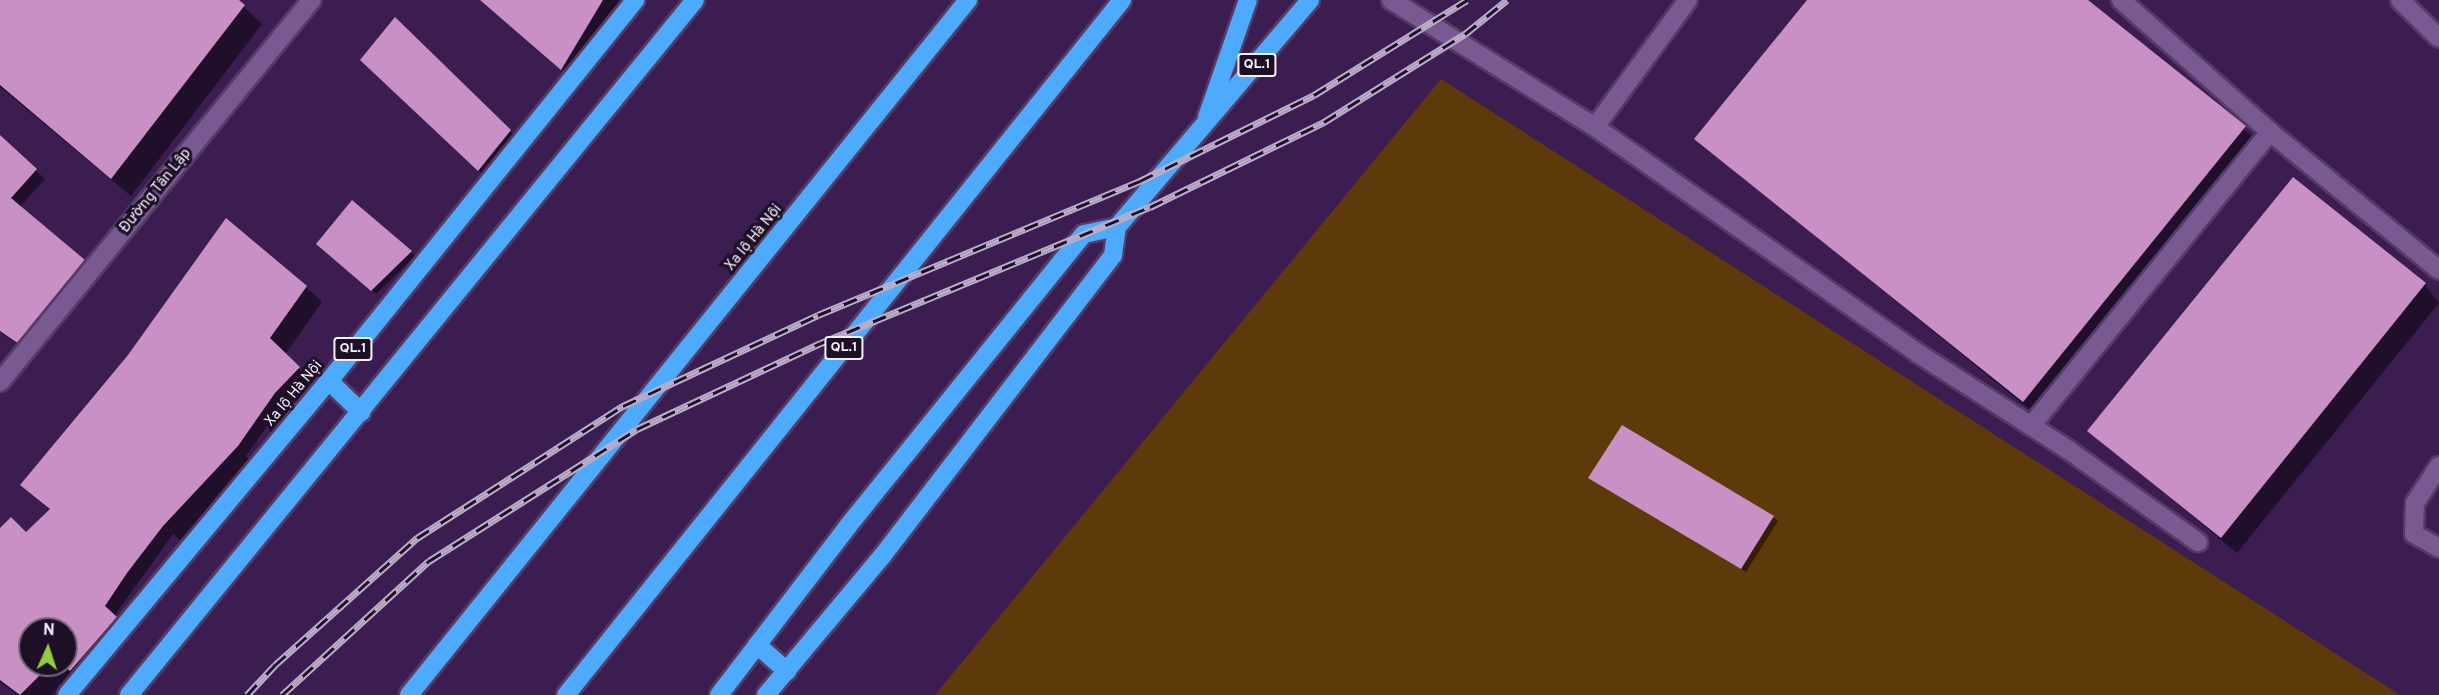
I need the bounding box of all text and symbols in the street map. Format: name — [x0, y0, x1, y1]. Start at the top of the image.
road number: QL.1 — [1236, 54, 1278, 76]
street label: Đường Tân Lập — [116, 145, 196, 237]
street label: Xa lộ Hà Nội — [722, 201, 786, 275]
road number: QL.1 — [823, 337, 865, 359]
road number: QL.1 — [332, 338, 374, 360]
street label: Xa lộ Hà Nội — [261, 357, 327, 431]
north arrow — [18, 617, 78, 677]
text: N — [43, 621, 55, 641]

